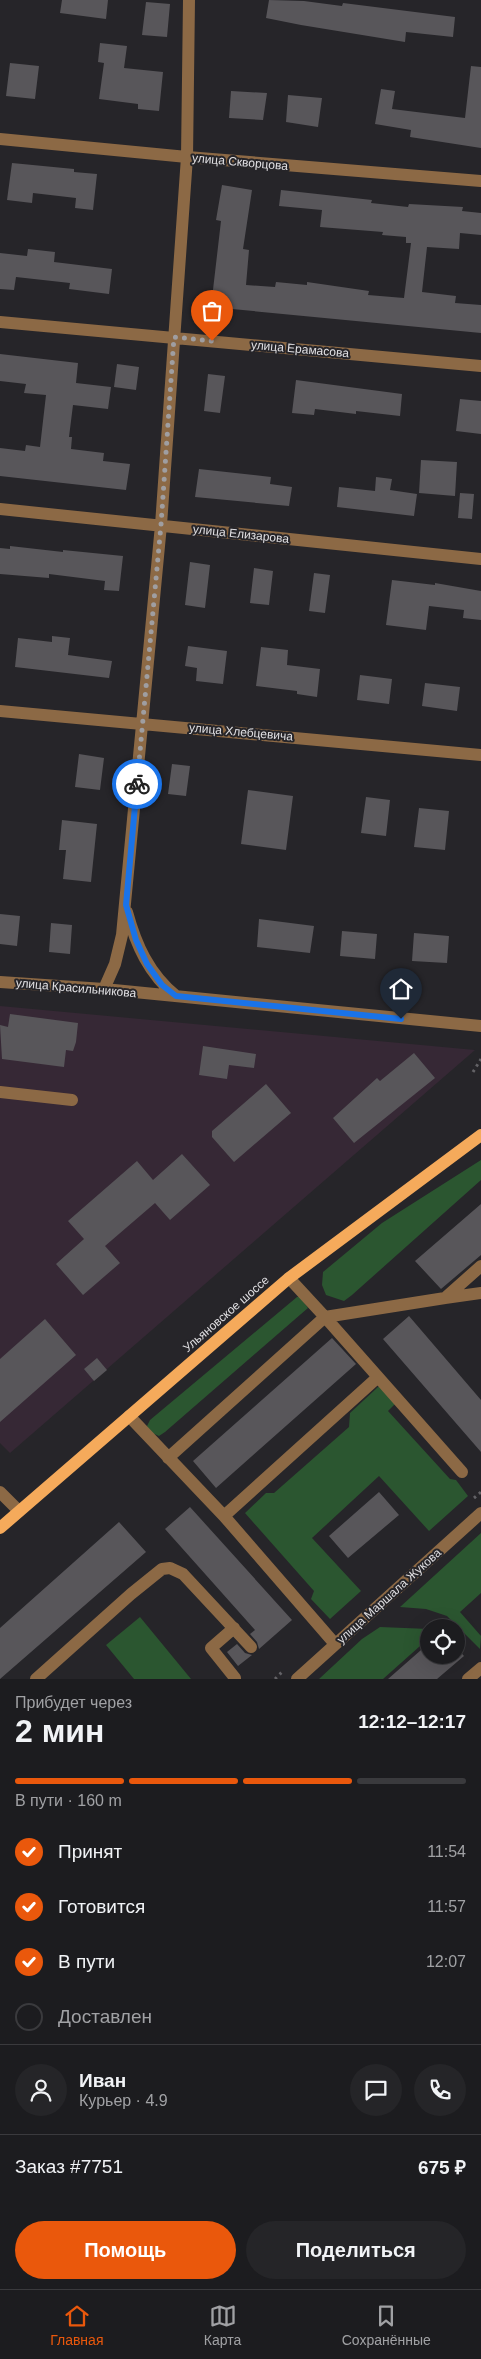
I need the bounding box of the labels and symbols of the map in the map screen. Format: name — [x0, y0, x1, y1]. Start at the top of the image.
street label: улица Скворцова — [191, 151, 289, 173]
pin — [191, 290, 233, 341]
street label: улица Ерамасова — [250, 338, 350, 360]
street label: улица Елизарова — [192, 522, 290, 546]
street label: улица Хлебцевича — [189, 720, 294, 744]
courier — [112, 759, 162, 809]
pin — [380, 968, 422, 1019]
street label: улица Красильникова — [15, 976, 137, 1000]
street label: Ульяновское шоссе — [180, 1273, 272, 1355]
street label: улица Маршала Жукова — [334, 1545, 444, 1646]

